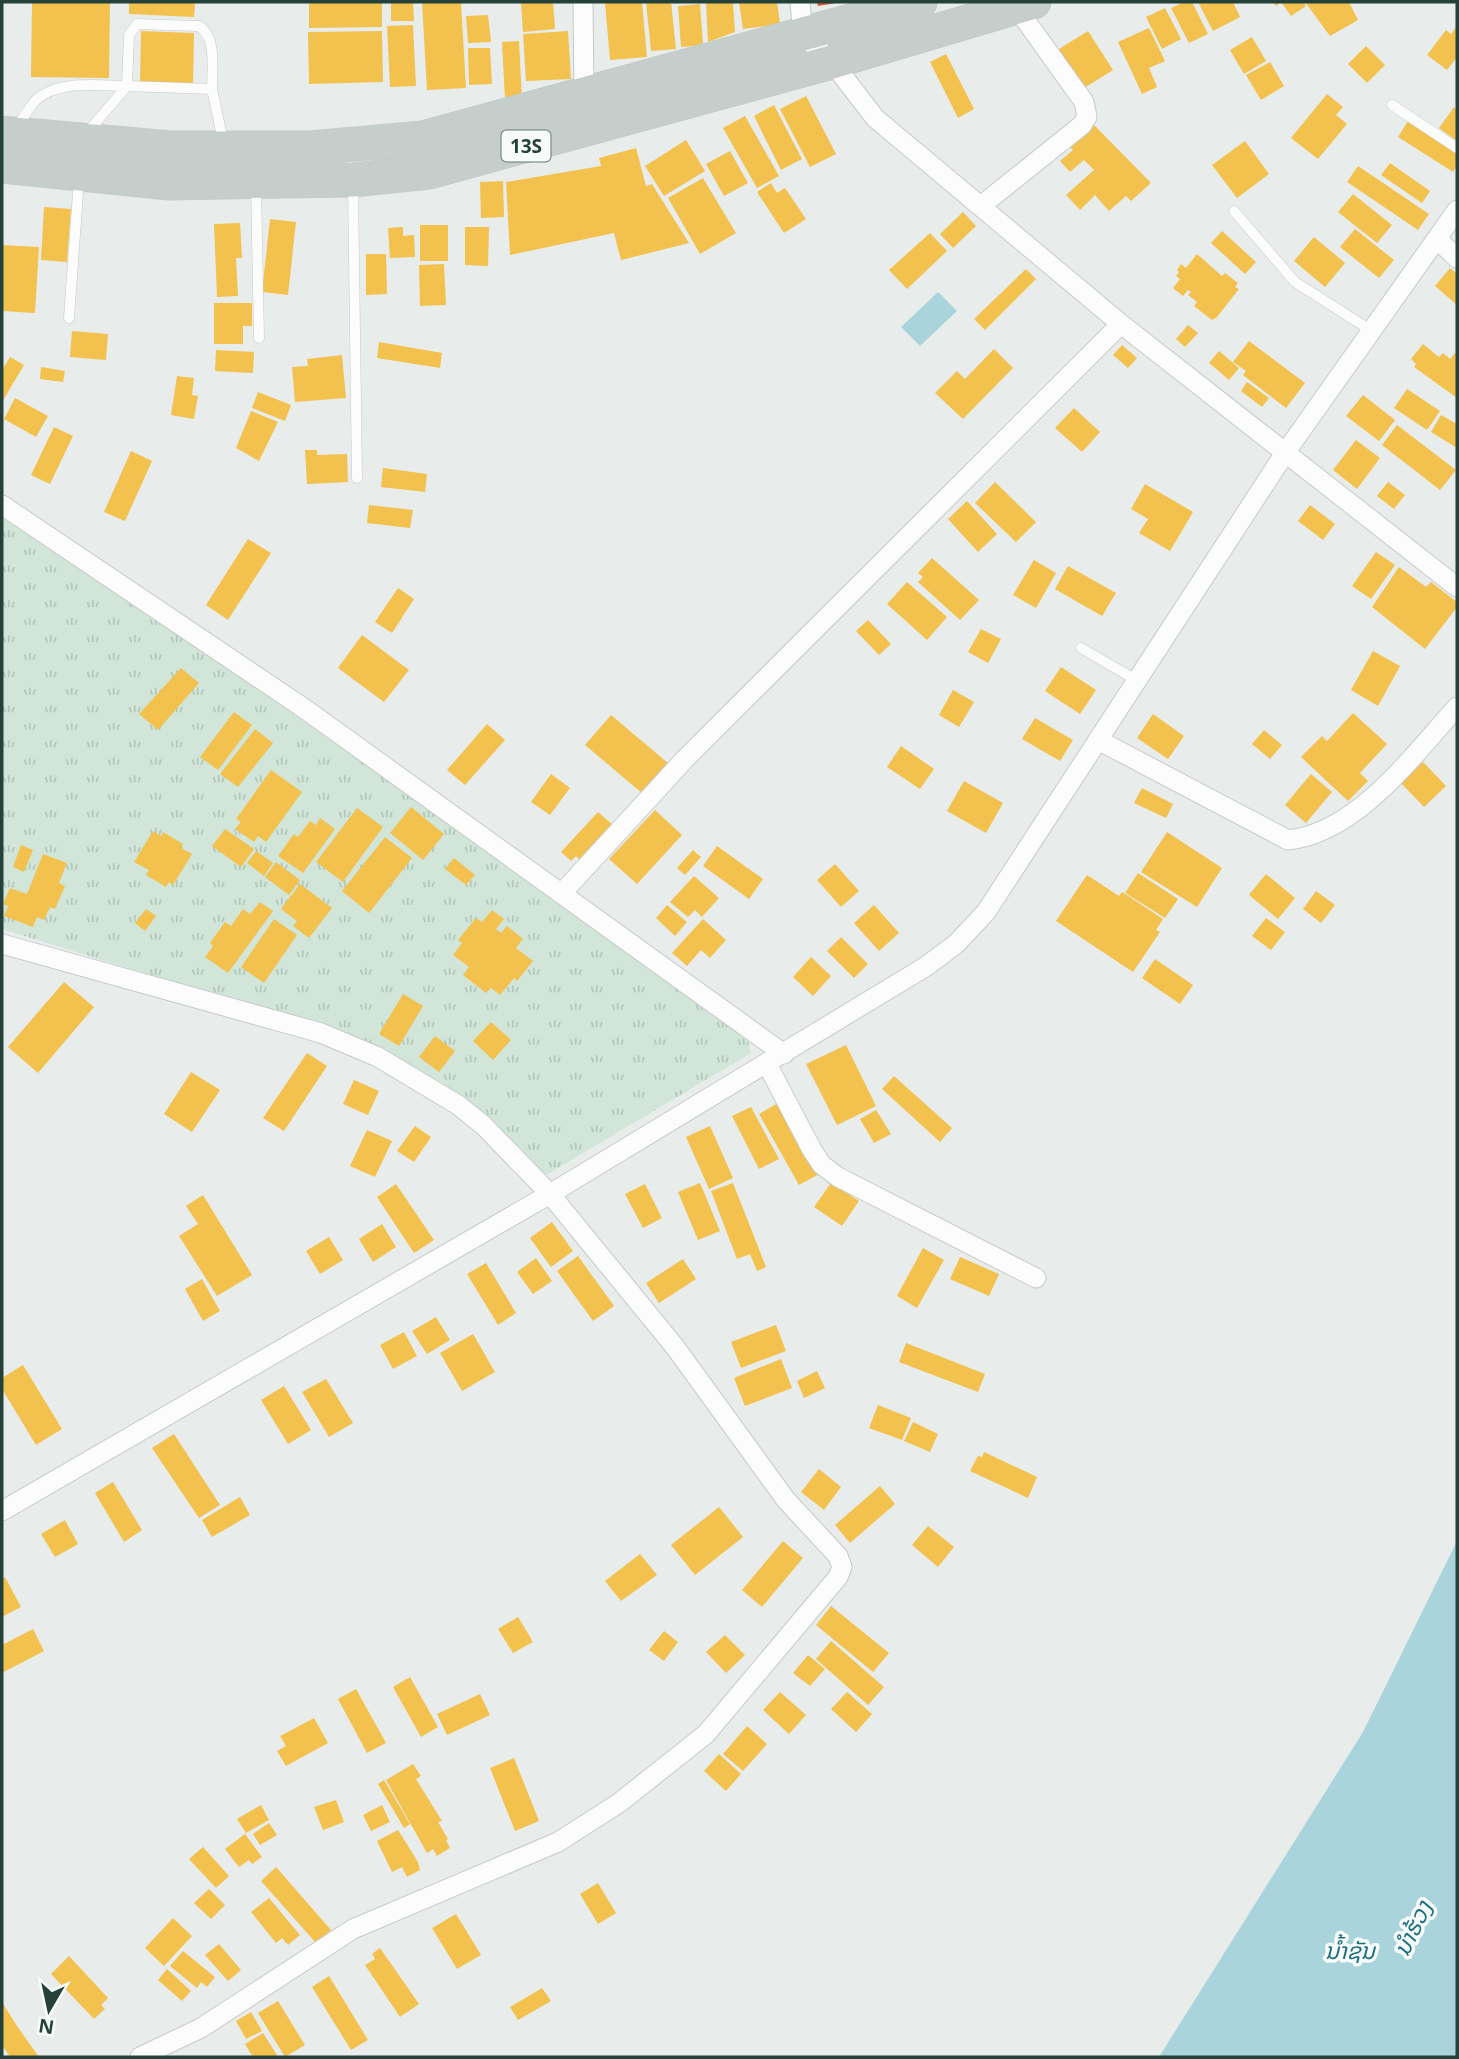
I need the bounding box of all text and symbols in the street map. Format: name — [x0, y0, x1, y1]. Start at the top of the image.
road number: 13S — [502, 130, 550, 162]
water label: ນຳ້ຮວງ — [1385, 1894, 1440, 1961]
water label: ນ້ຳຊັນ — [1325, 1934, 1377, 1966]
north arrow — [14, 1975, 84, 2045]
text: N — [37, 2013, 56, 2041]

